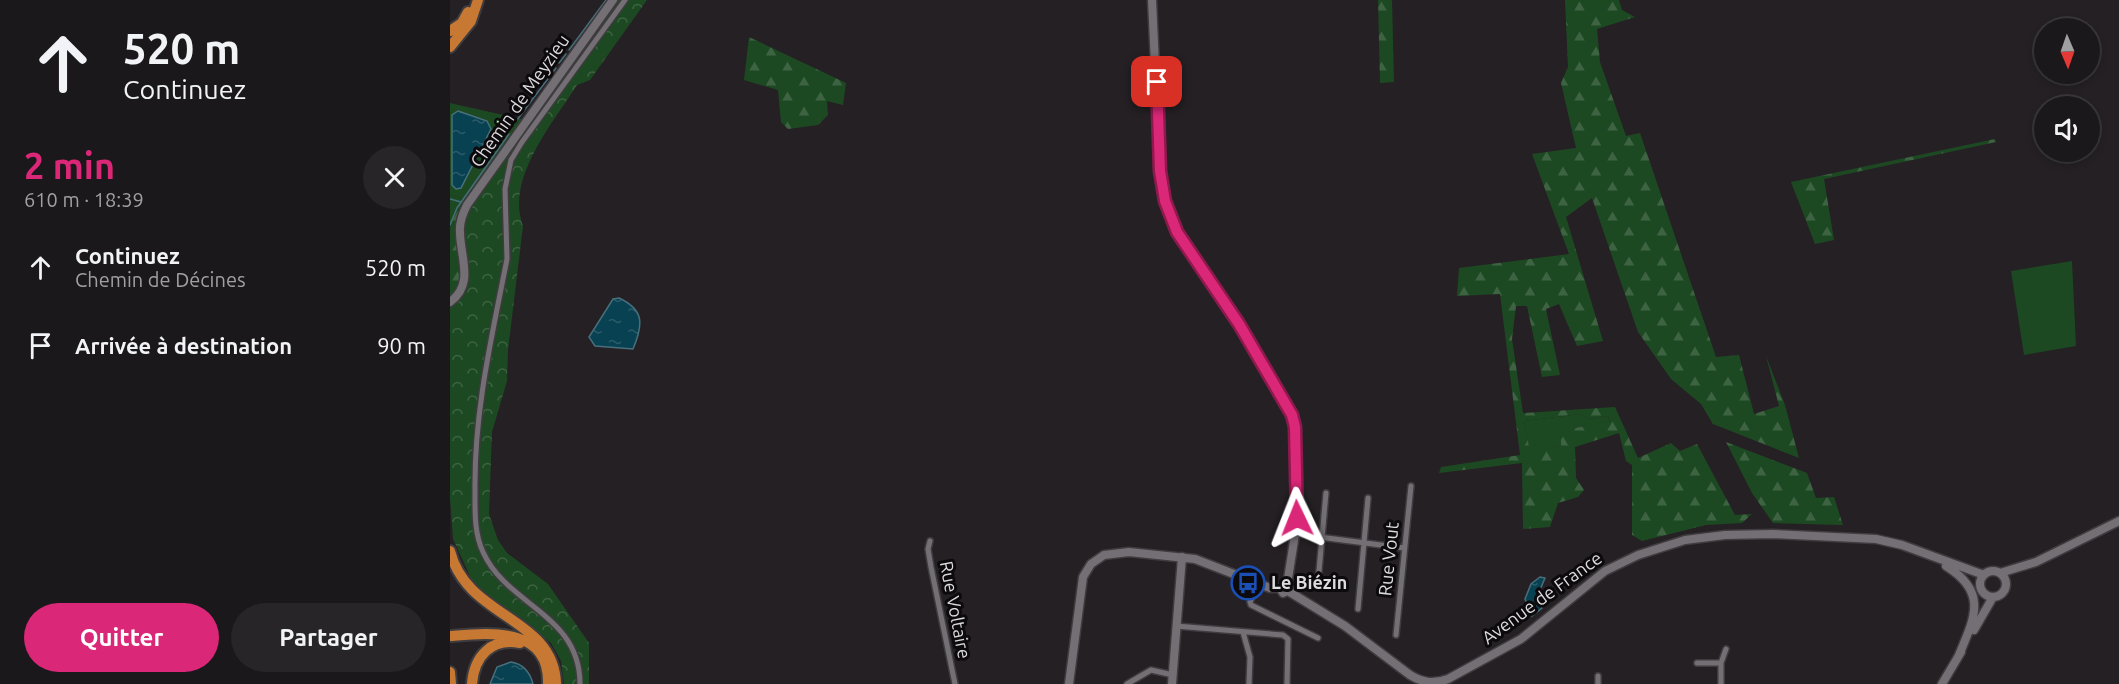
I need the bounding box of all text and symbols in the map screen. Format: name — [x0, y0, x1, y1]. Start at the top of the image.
north arrow — [2034, 18, 2100, 84]
map controls — [2034, 18, 2100, 162]
icon: ahead — [24, 24, 102, 102]
text: 520 m — [123, 25, 240, 72]
street label: Chemin de Meyzieu — [466, 30, 572, 171]
pin — [1131, 56, 1182, 107]
icon: arrive — [1140, 65, 1173, 98]
text: Continuez — [123, 74, 246, 104]
button: sound — [2034, 96, 2100, 162]
text: 2 min — [24, 145, 115, 186]
button: close — [363, 146, 426, 209]
text: 610 m · 18:39 — [24, 188, 144, 211]
text: Continuez — [75, 243, 180, 268]
icon: ahead — [24, 251, 57, 284]
text: 520 m — [365, 255, 426, 280]
text: Chemin de Décines — [75, 268, 246, 291]
icon: arrive — [24, 329, 57, 362]
text: Arrivée à destination — [75, 333, 292, 358]
text: 90 m — [377, 333, 426, 358]
position arrow — [1265, 486, 1329, 550]
street label: Rue Vout — [1374, 521, 1402, 597]
street label: Avenue de France — [1478, 547, 1605, 647]
street label: Rue Voltaire — [937, 559, 975, 660]
bus stop icon: Le Biézin — [1230, 565, 1266, 601]
place label: Le Biézin — [1271, 572, 1347, 592]
button: Quitter — [24, 603, 219, 672]
button: Partager — [231, 603, 426, 672]

